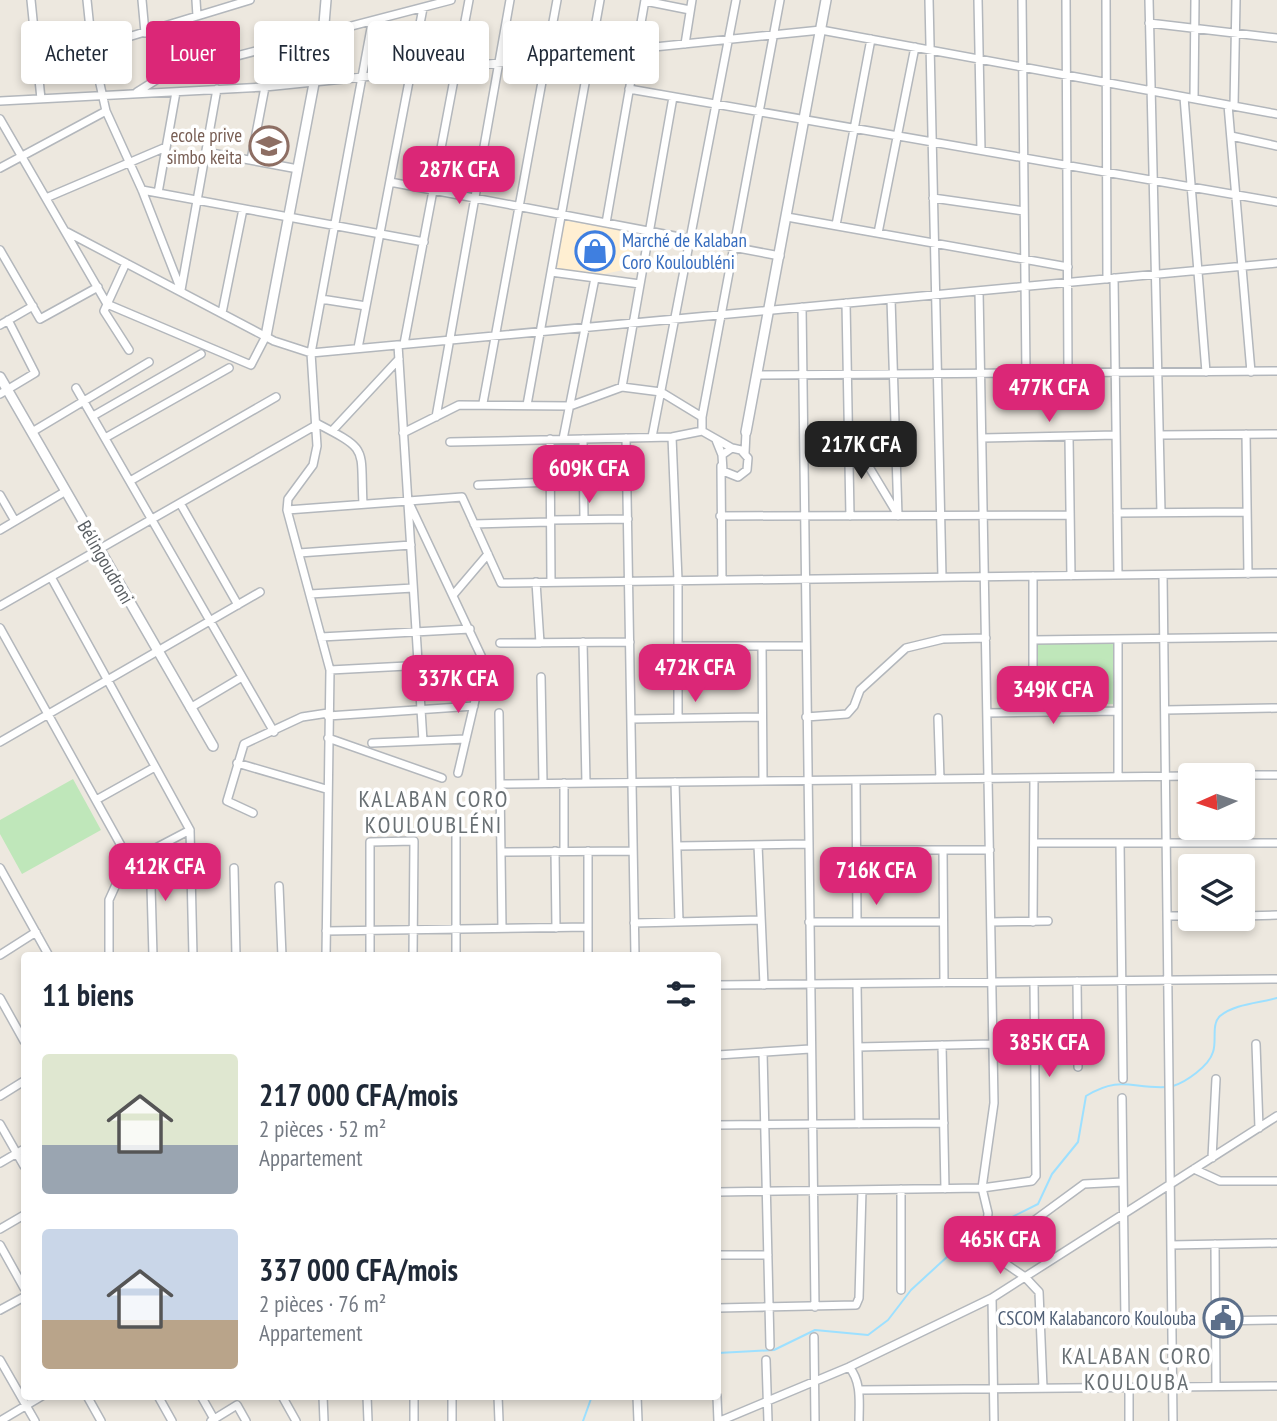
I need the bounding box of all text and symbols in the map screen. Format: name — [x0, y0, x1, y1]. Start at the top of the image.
chip: Acheter — [21, 21, 132, 84]
chip: Louer — [146, 21, 240, 84]
chip: Filtres — [254, 21, 354, 84]
chip: Nouveau — [368, 21, 489, 84]
chip: Appartement — [503, 21, 659, 84]
place label: ecole prive simbo keita — [167, 123, 242, 169]
school or university icon: ecole prive simbo keita — [248, 125, 290, 167]
pin: 287K CFA — [387, 146, 531, 206]
text: 287K CFA — [419, 154, 499, 183]
place label: Marché de Kalaban Coro Kouloubléni — [622, 228, 747, 274]
shop icon: Marché de Kalaban Coro Kouloubléni — [574, 230, 616, 272]
pin: 477K CFA — [977, 364, 1121, 424]
text: 477K CFA — [1009, 372, 1089, 401]
pin: 217K CFA — [789, 421, 933, 481]
text: 217K CFA — [821, 429, 901, 458]
pin: 609K CFA — [517, 446, 661, 505]
text: 609K CFA — [549, 453, 629, 482]
street label: Bélingoudroni — [72, 516, 140, 608]
pin: 472K CFA — [623, 644, 767, 704]
text: 472K CFA — [655, 652, 735, 681]
pin: 337K CFA — [386, 656, 530, 715]
text: 337K CFA — [418, 663, 498, 692]
pin: 349K CFA — [981, 666, 1125, 726]
text: 349K CFA — [1013, 674, 1093, 703]
north arrow — [1178, 763, 1255, 840]
map controls — [1178, 763, 1255, 931]
district label: KALABAN CORO KOULOUBLÉNI — [359, 784, 509, 839]
pin: 412K CFA — [93, 844, 237, 903]
pin: 716K CFA — [804, 848, 948, 907]
text: 412K CFA — [125, 851, 205, 880]
button: layers — [1178, 854, 1255, 931]
text: 716K CFA — [836, 855, 916, 884]
text: 11 biens — [42, 975, 134, 1014]
icon: filters — [662, 975, 700, 1013]
pin: 385K CFA — [977, 1020, 1121, 1079]
text: 385K CFA — [1009, 1027, 1089, 1056]
text: 217 000 CFA/mois — [259, 1075, 458, 1114]
icon: home — [98, 1082, 182, 1166]
text: 2 pièces · 52 m² — [259, 1114, 386, 1143]
text: Appartement — [259, 1143, 362, 1172]
pin: 465K CFA — [928, 1216, 1072, 1276]
text: 465K CFA — [960, 1224, 1040, 1253]
text: 337 000 CFA/mois — [259, 1250, 458, 1289]
icon: home — [98, 1257, 182, 1341]
text: 2 pièces · 76 m² — [259, 1289, 386, 1318]
public building icon: CSCOM Kalabancoro Koulouba — [1202, 1297, 1244, 1339]
place label: CSCOM Kalabancoro Koulouba — [998, 1306, 1196, 1330]
text: Appartement — [259, 1318, 362, 1347]
district label: KALABAN CORO KOULOUBA — [1062, 1341, 1212, 1396]

